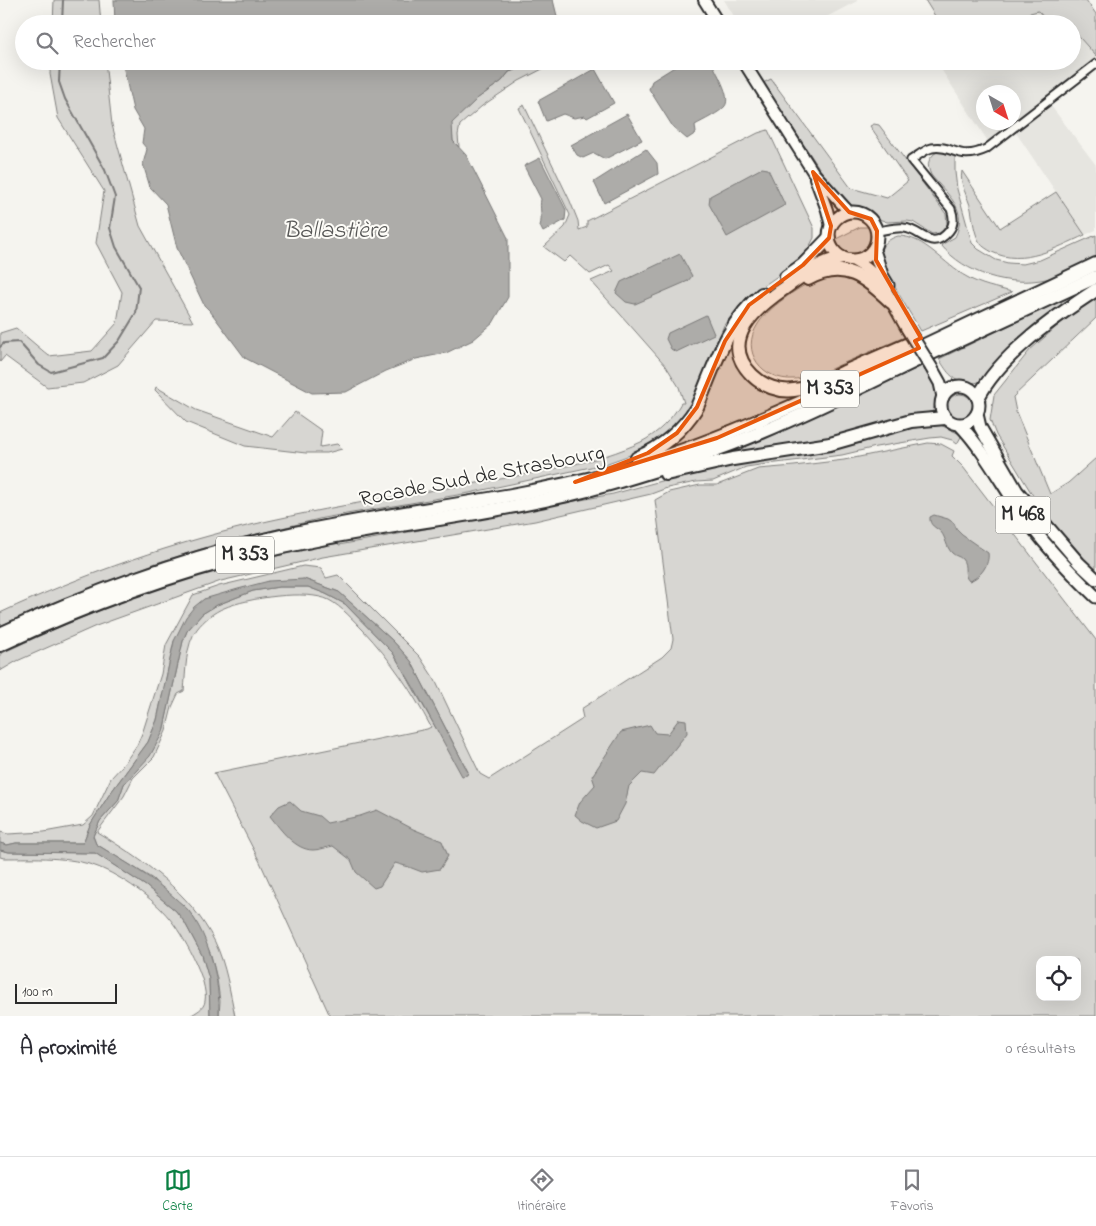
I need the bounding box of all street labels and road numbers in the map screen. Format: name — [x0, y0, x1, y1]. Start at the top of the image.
road number: M 353 — [801, 370, 859, 408]
street label: Rocade Sud de Strasbourg — [357, 438, 608, 517]
road number: M 468 — [996, 496, 1050, 534]
road number: M 353 — [216, 536, 274, 574]

